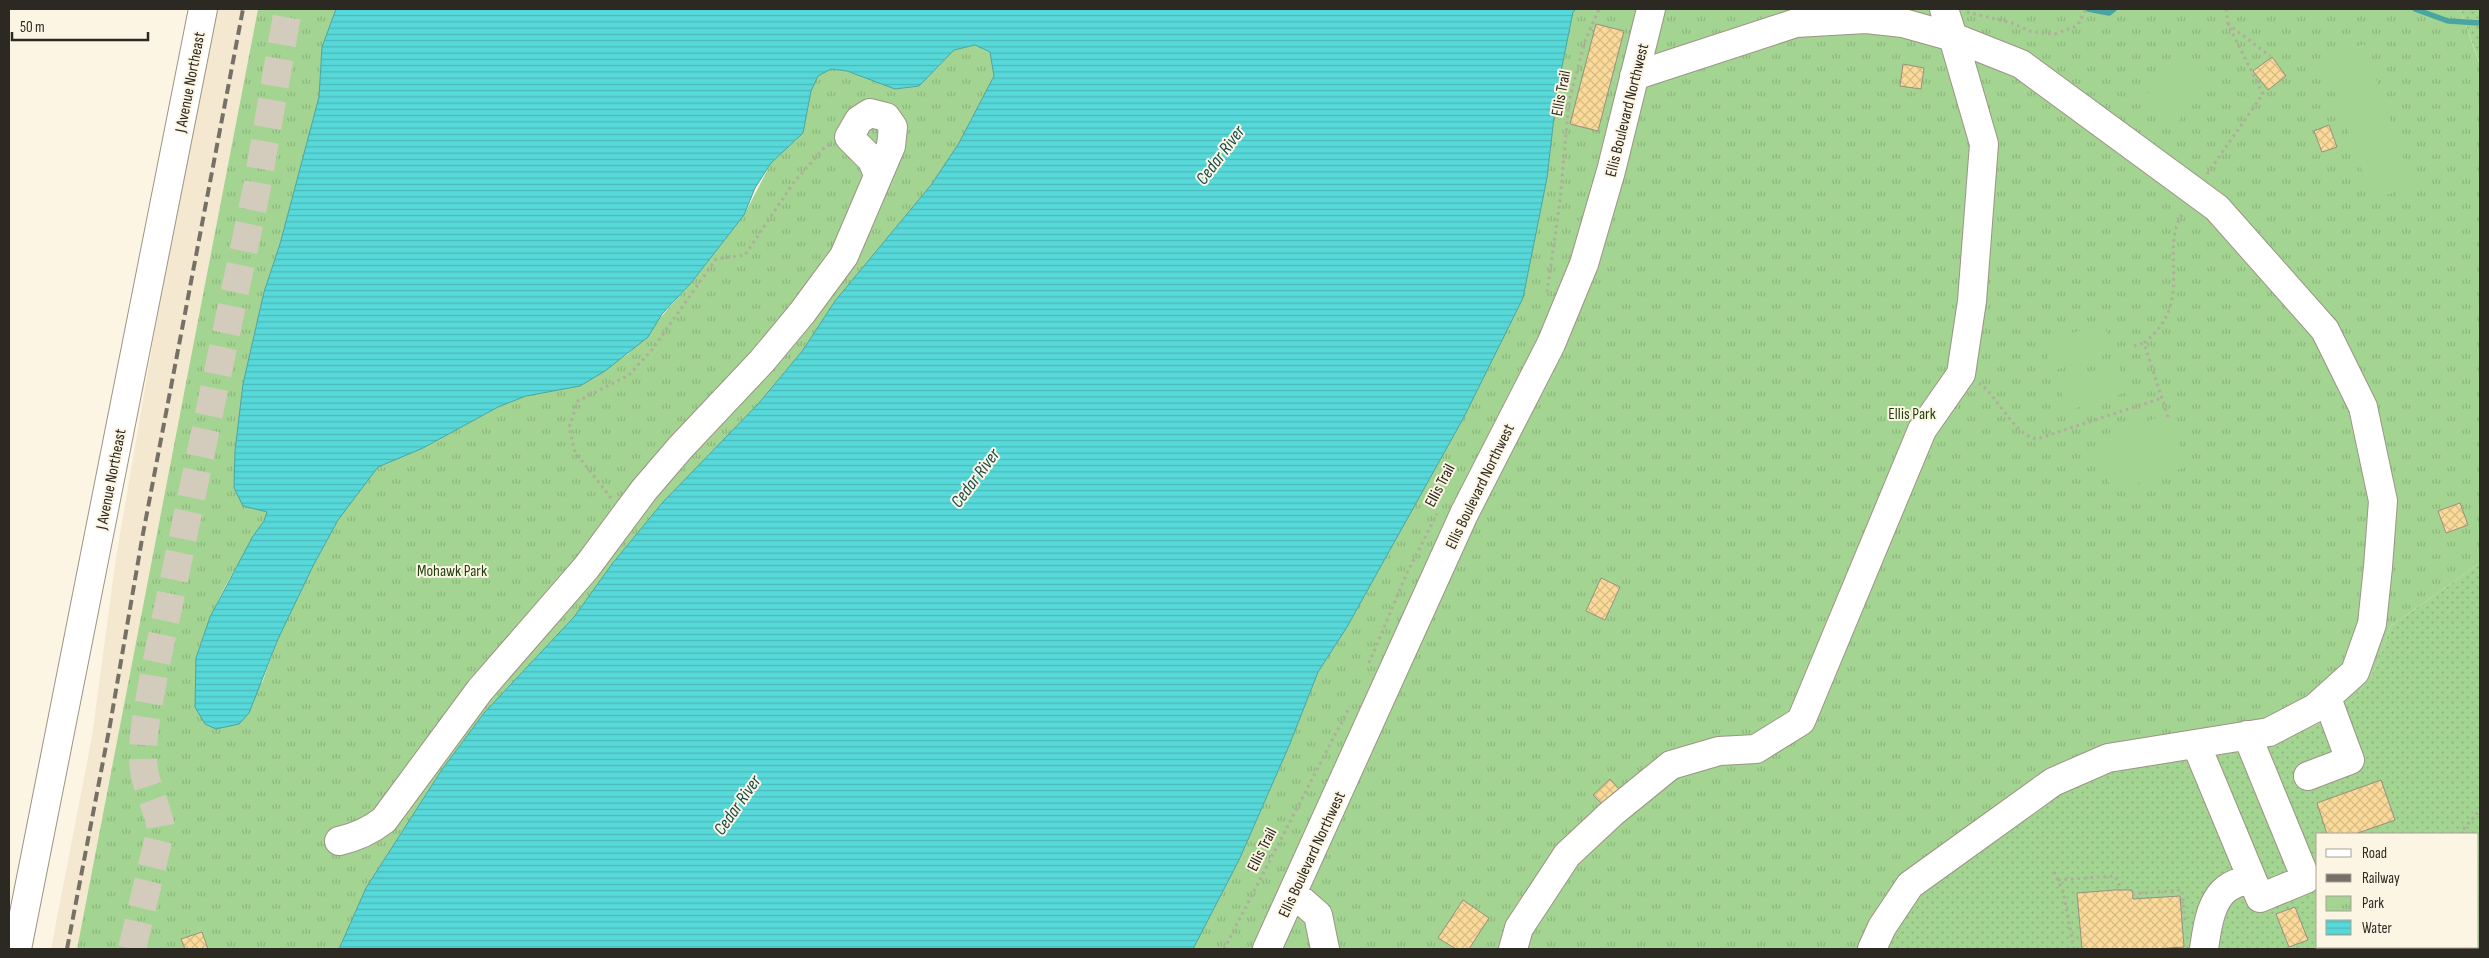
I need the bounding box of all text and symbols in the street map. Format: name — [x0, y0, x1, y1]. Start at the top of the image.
scale bar — [12, 10, 149, 42]
text: 50 m — [20, 18, 45, 37]
street label: J Avenue Northeast — [171, 30, 210, 135]
street label: Ellis Boulevard Northwest — [1602, 42, 1653, 179]
street label: Ellis Trail — [1548, 69, 1575, 118]
water label: Cedar River — [1192, 121, 1250, 189]
park label: Ellis Park — [1888, 405, 1936, 424]
street label: Ellis Boulevard Northwest — [1442, 421, 1519, 552]
street label: J Avenue Northeast — [92, 427, 131, 532]
water label: Cedar River — [947, 444, 1005, 512]
street label: Ellis Trail — [1421, 461, 1459, 510]
park label: Mohawk Park — [417, 562, 487, 581]
water label: Cedar River — [709, 771, 766, 839]
street label: Ellis Boulevard Northwest — [1275, 789, 1350, 921]
street label: Ellis Trail — [1243, 825, 1281, 874]
legend — [2316, 833, 2479, 948]
text: Road — [2362, 844, 2387, 863]
text: Railway — [2362, 869, 2400, 888]
text: Park — [2362, 894, 2384, 913]
text: Water — [2362, 919, 2393, 938]

